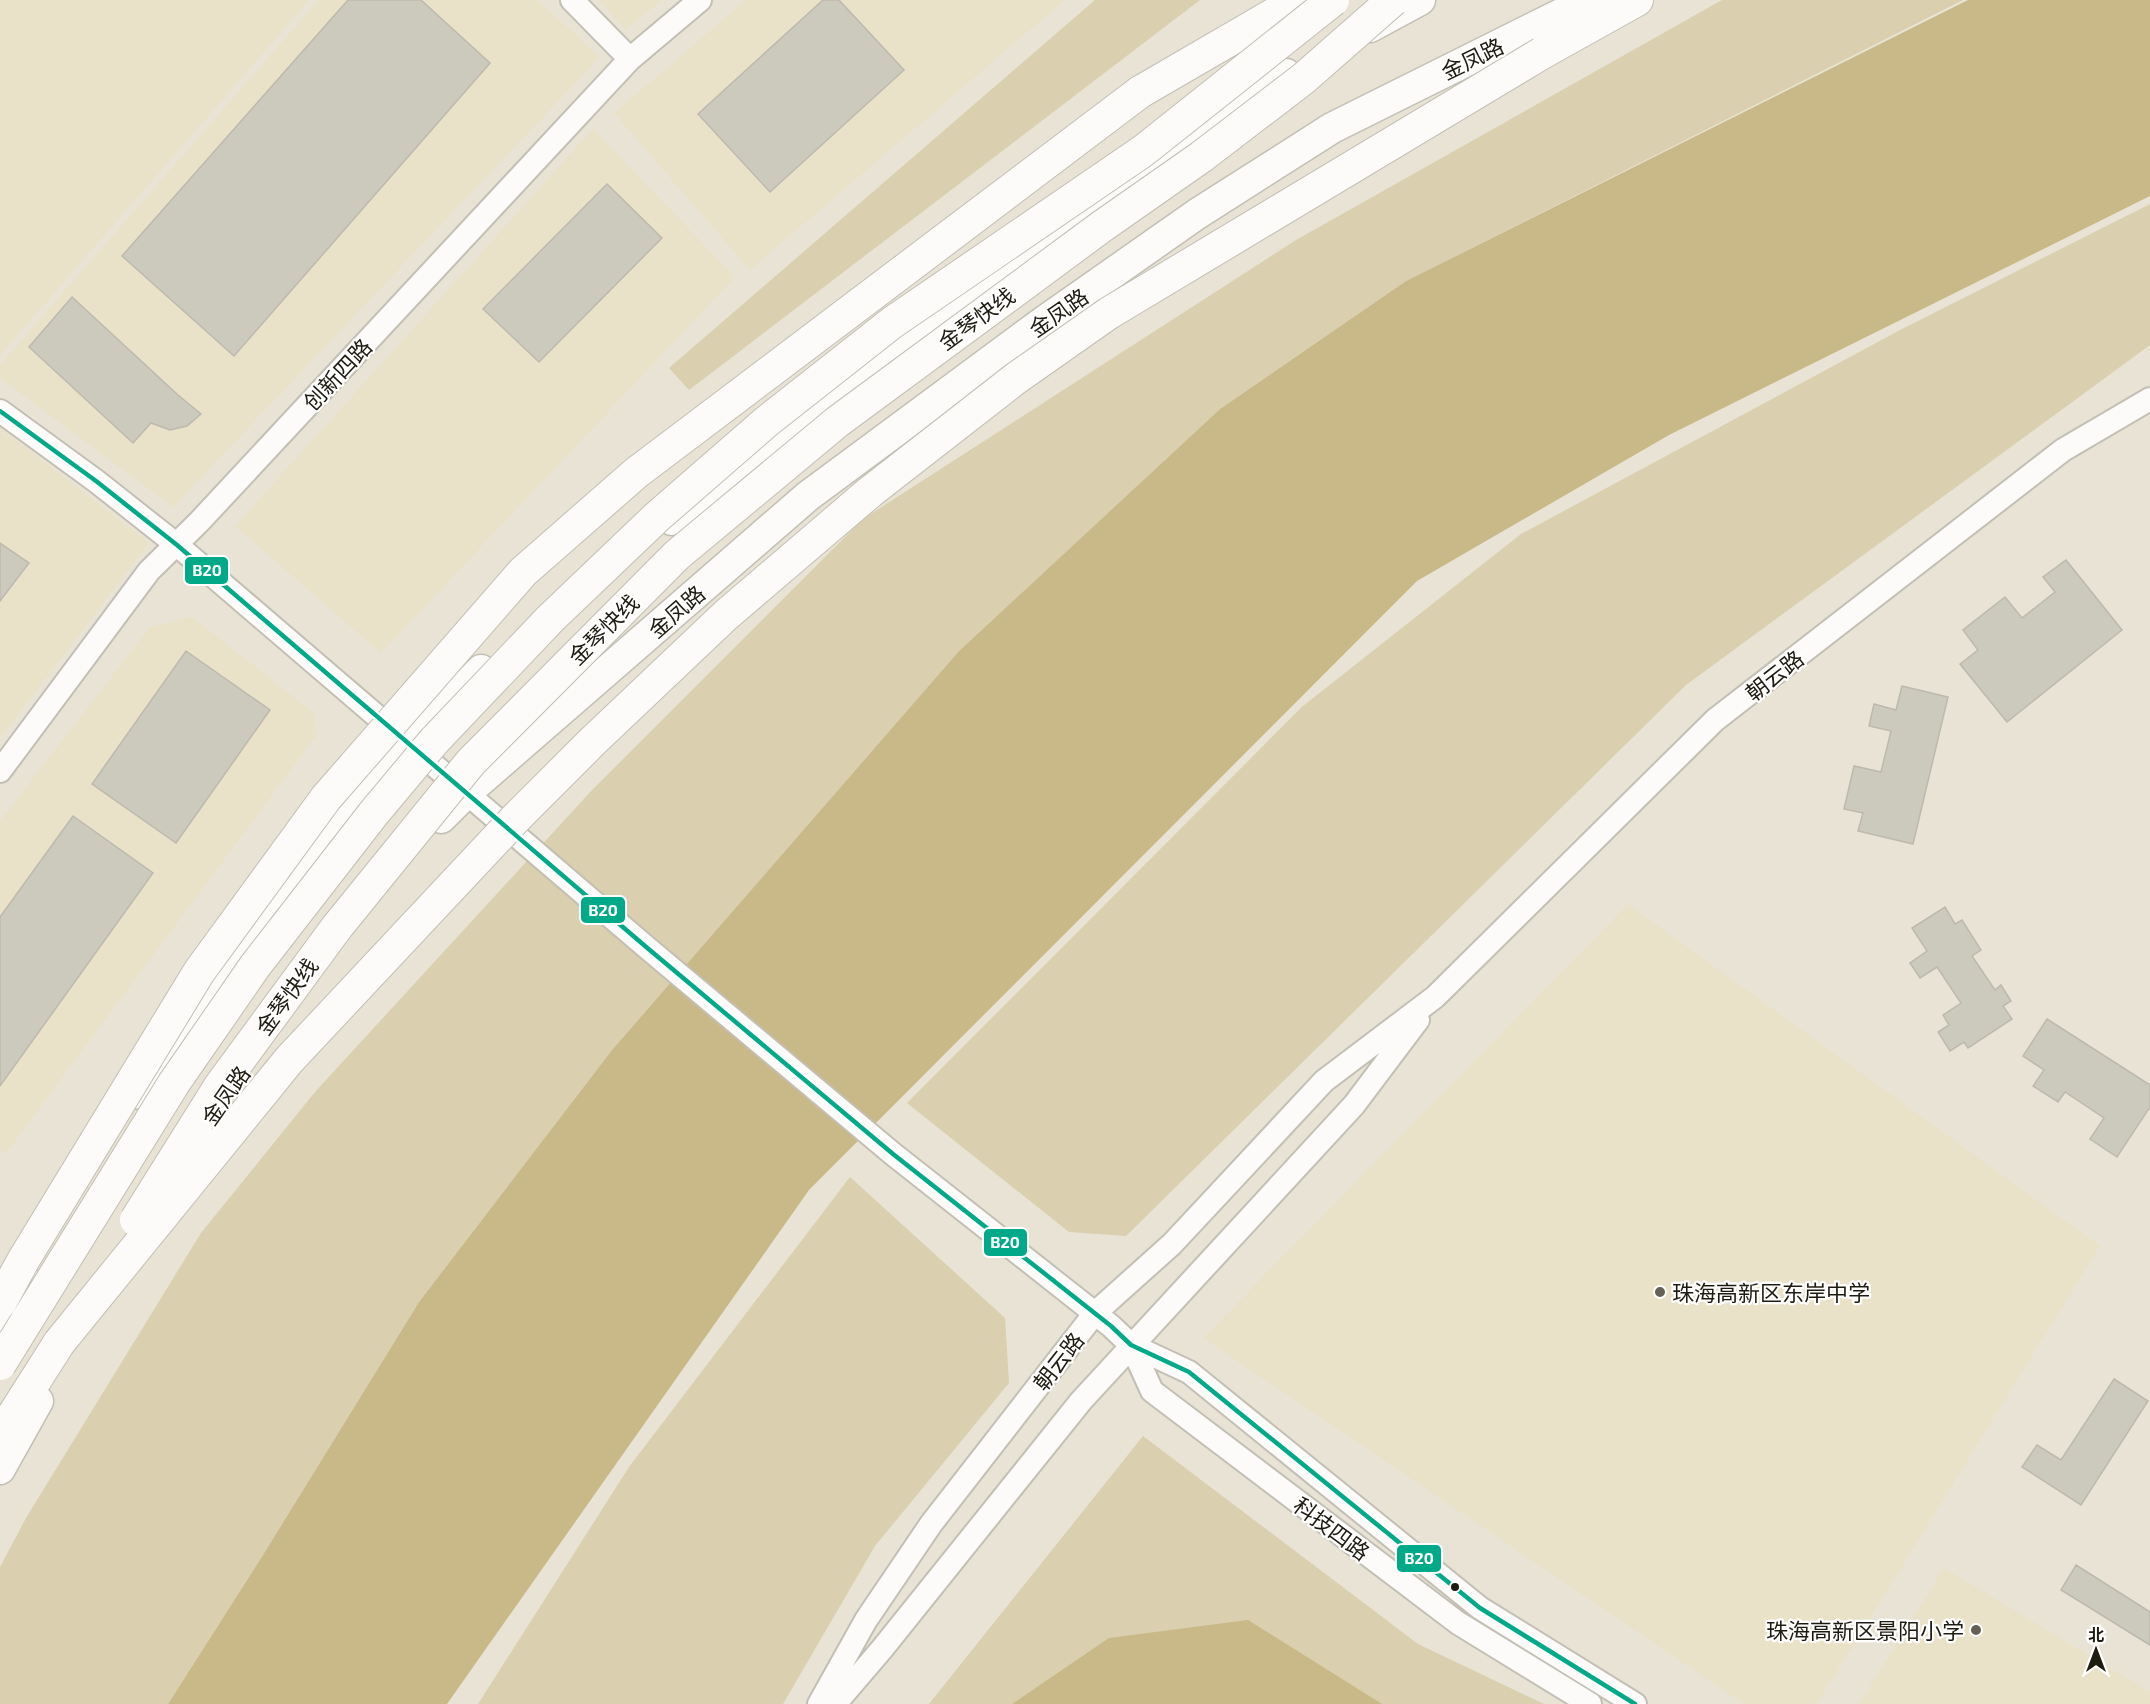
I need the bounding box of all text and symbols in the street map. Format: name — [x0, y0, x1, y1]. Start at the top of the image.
street label: 金凤路 — [1437, 32, 1507, 84]
street label: 金琴快线 — [933, 282, 1019, 354]
street label: 金凤路 — [1024, 282, 1092, 342]
street label: 创新四路 — [297, 333, 377, 415]
line badge: B20 — [184, 556, 229, 585]
text: B20 — [192, 560, 222, 579]
street label: 金凤路 — [643, 580, 709, 642]
street label: 金琴快线 — [563, 589, 643, 669]
street label: 朝云路 — [1740, 644, 1808, 706]
line badge: B20 — [580, 896, 626, 924]
text: B20 — [588, 900, 618, 919]
street label: 金琴快线 — [250, 953, 322, 1039]
street label: 金凤路 — [195, 1061, 255, 1129]
line badge: B20 — [983, 1228, 1028, 1257]
text: B20 — [990, 1232, 1020, 1251]
place label: 珠海高新区东岸中学 — [1672, 1279, 1870, 1305]
marker: 珠海高新区东岸中学 — [1653, 1285, 1667, 1299]
street label: 朝云路 — [1027, 1327, 1089, 1395]
street label: 科技四路 — [1289, 1491, 1375, 1565]
line badge: B20 — [1396, 1544, 1442, 1573]
text: B20 — [1404, 1548, 1434, 1567]
unlabelled marker — [1449, 1581, 1461, 1593]
place label: 珠海高新区景阳小学 — [1766, 1617, 1964, 1643]
north arrow — [2066, 1620, 2126, 1680]
marker: 珠海高新区景阳小学 — [1969, 1623, 1983, 1637]
text: 北 — [2088, 1625, 2104, 1644]

